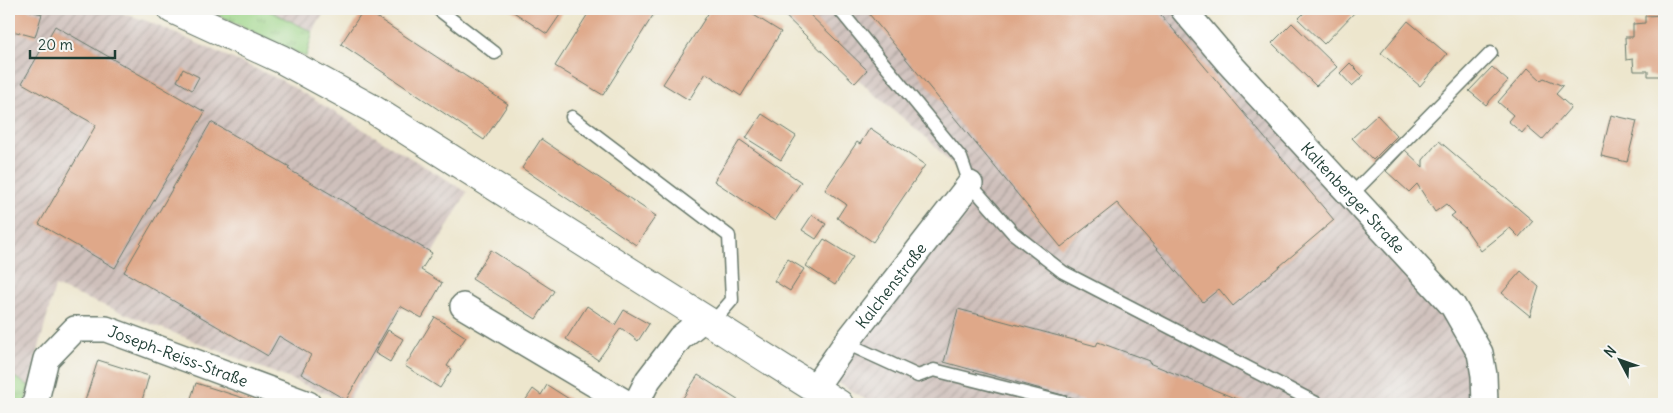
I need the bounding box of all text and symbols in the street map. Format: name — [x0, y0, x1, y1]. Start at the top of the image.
scale bar — [30, 28, 115, 60]
text: 20 m — [38, 35, 73, 54]
street label: Kaltenberger Straße — [1297, 138, 1409, 257]
street label: Kalchenstraße — [851, 239, 931, 332]
street label: Joseph-Reiss-Straße — [105, 321, 251, 391]
north arrow — [1596, 336, 1646, 386]
text: N — [1600, 342, 1620, 361]

